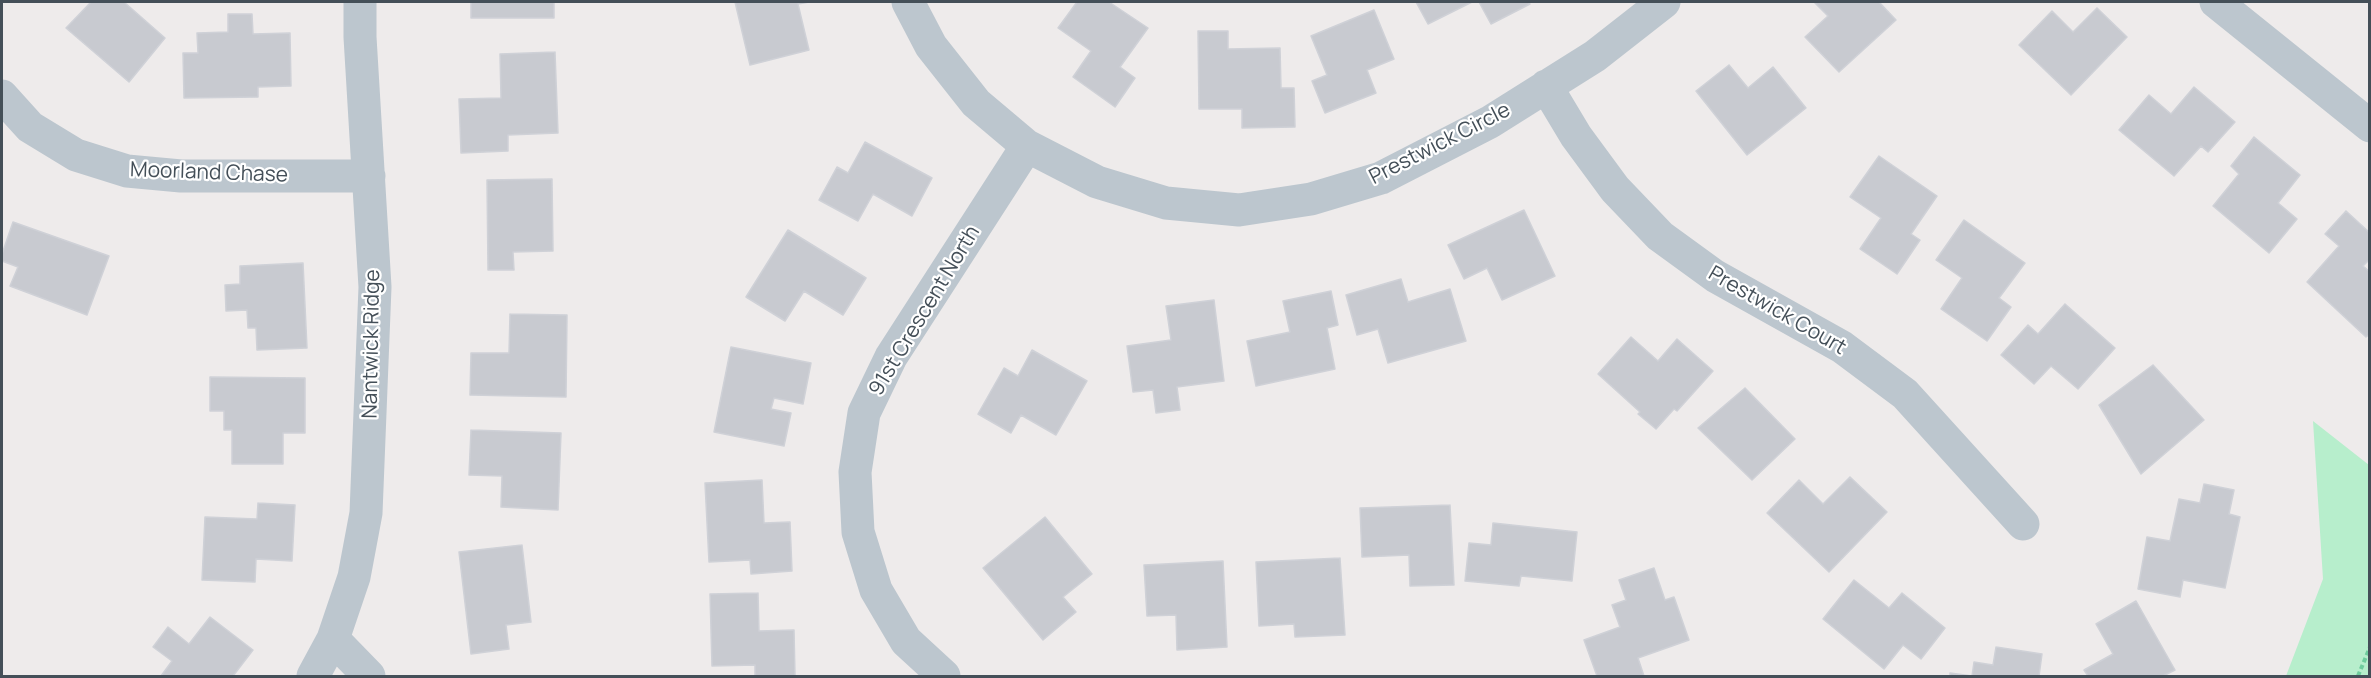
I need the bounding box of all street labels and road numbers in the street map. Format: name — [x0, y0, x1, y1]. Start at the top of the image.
street label: Prestwick Circle — [1365, 98, 1515, 190]
street label: Moorland Chase — [130, 158, 288, 188]
street label: 91st Crescent North — [864, 221, 986, 401]
street label: Prestwick Court — [1704, 261, 1850, 361]
street label: Nantwick Ridge — [358, 269, 386, 419]

